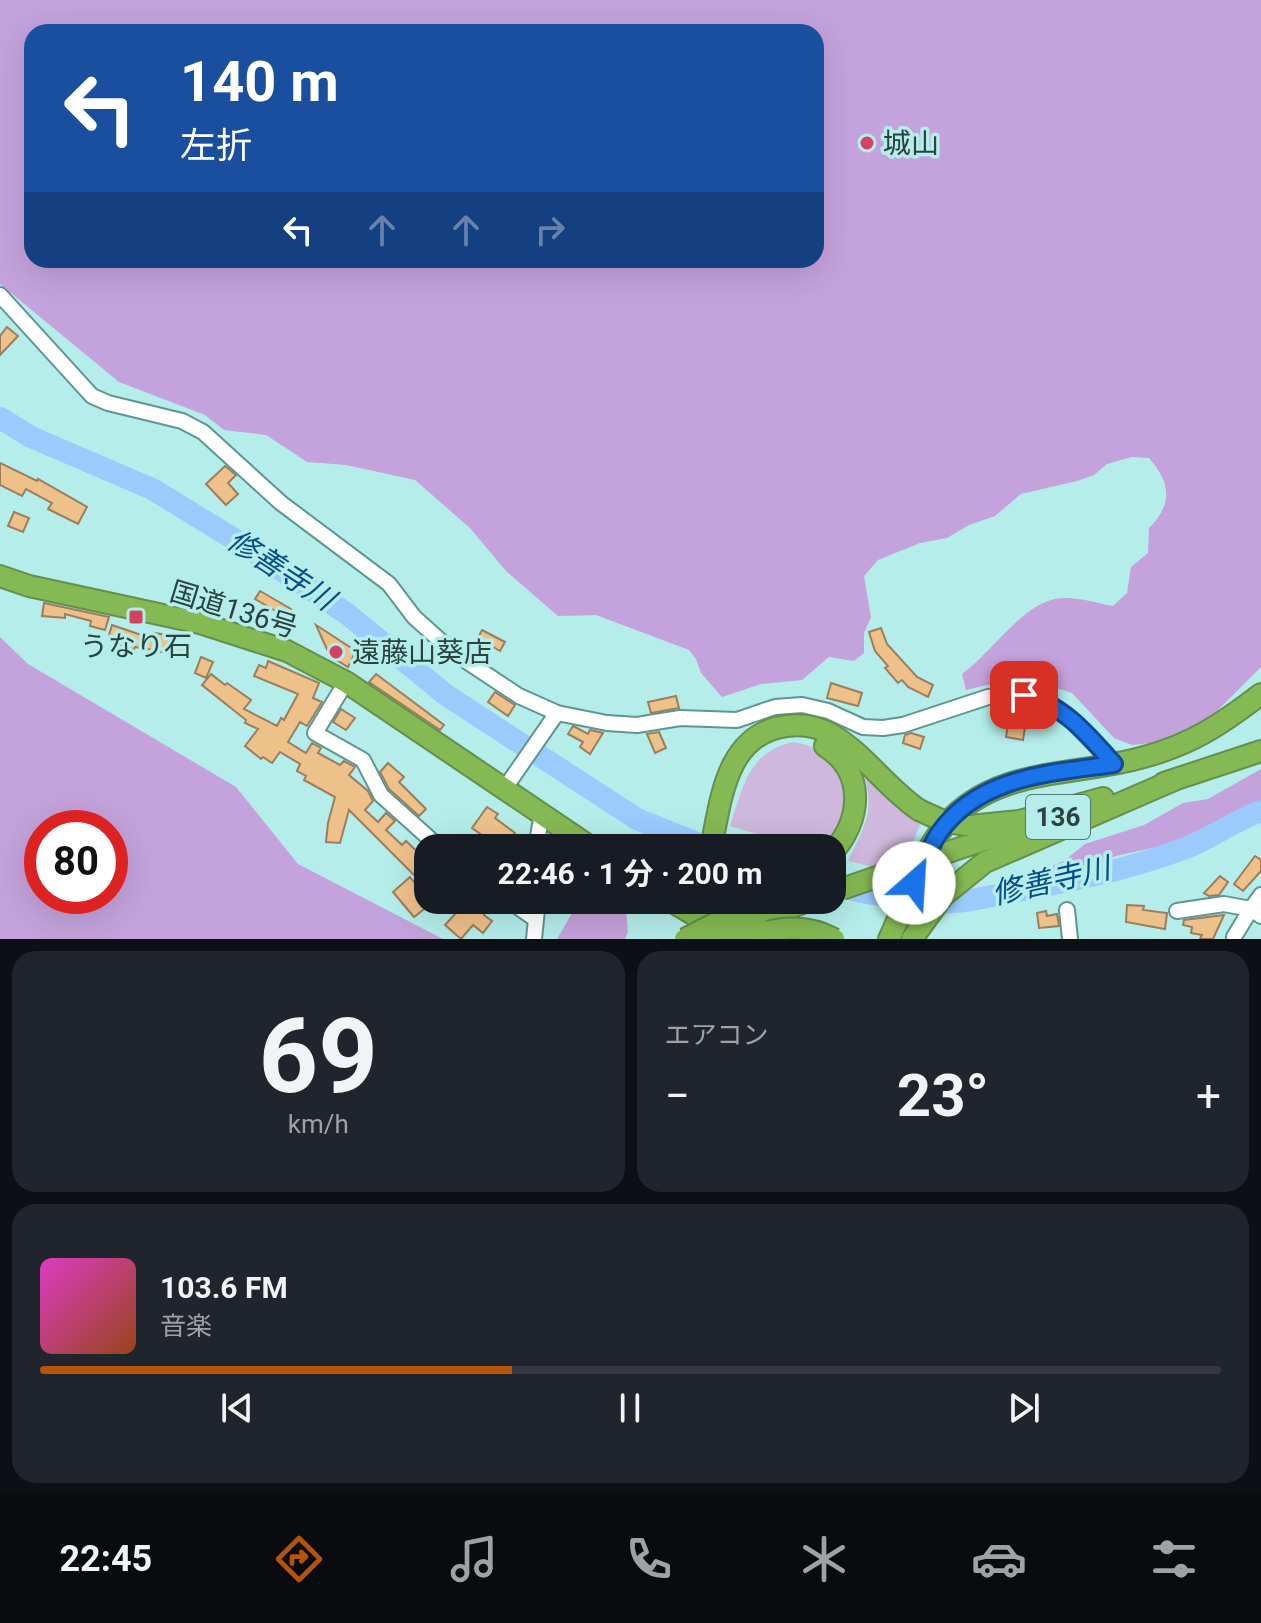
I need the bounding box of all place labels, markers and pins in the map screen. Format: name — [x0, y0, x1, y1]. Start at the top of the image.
place label: 城山 — [883, 127, 939, 160]
marker: 城山 — [858, 134, 876, 152]
marker: うなり石 — [127, 608, 145, 626]
place label: うなり石 — [80, 630, 192, 663]
place label: 遠藤山葵店 — [352, 636, 492, 669]
marker: 遠藤山葵店 — [327, 643, 345, 661]
pin — [990, 661, 1058, 729]

